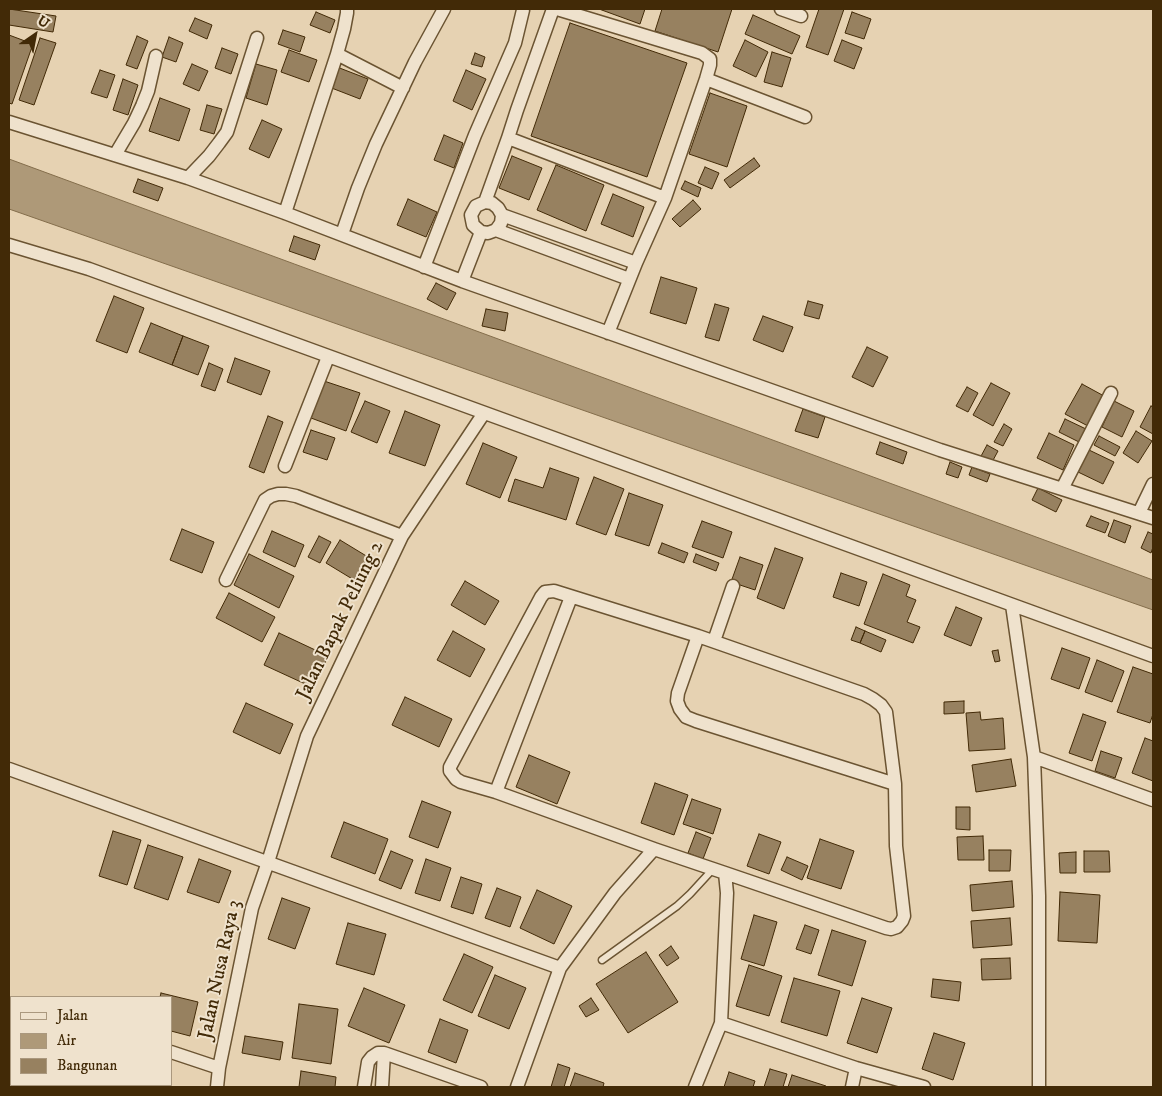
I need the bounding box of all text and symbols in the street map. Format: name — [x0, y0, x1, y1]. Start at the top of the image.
north arrow — [10, 10, 60, 60]
text: U — [34, 12, 53, 33]
street label: Jalan Bapak Peliung 2 — [292, 538, 390, 704]
street label: Jalan Nusa Raya 3 — [195, 898, 247, 1042]
legend — [10, 996, 172, 1086]
text: Jalan — [57, 1006, 88, 1025]
text: Air — [57, 1031, 76, 1050]
text: Bangunan — [57, 1056, 117, 1075]

